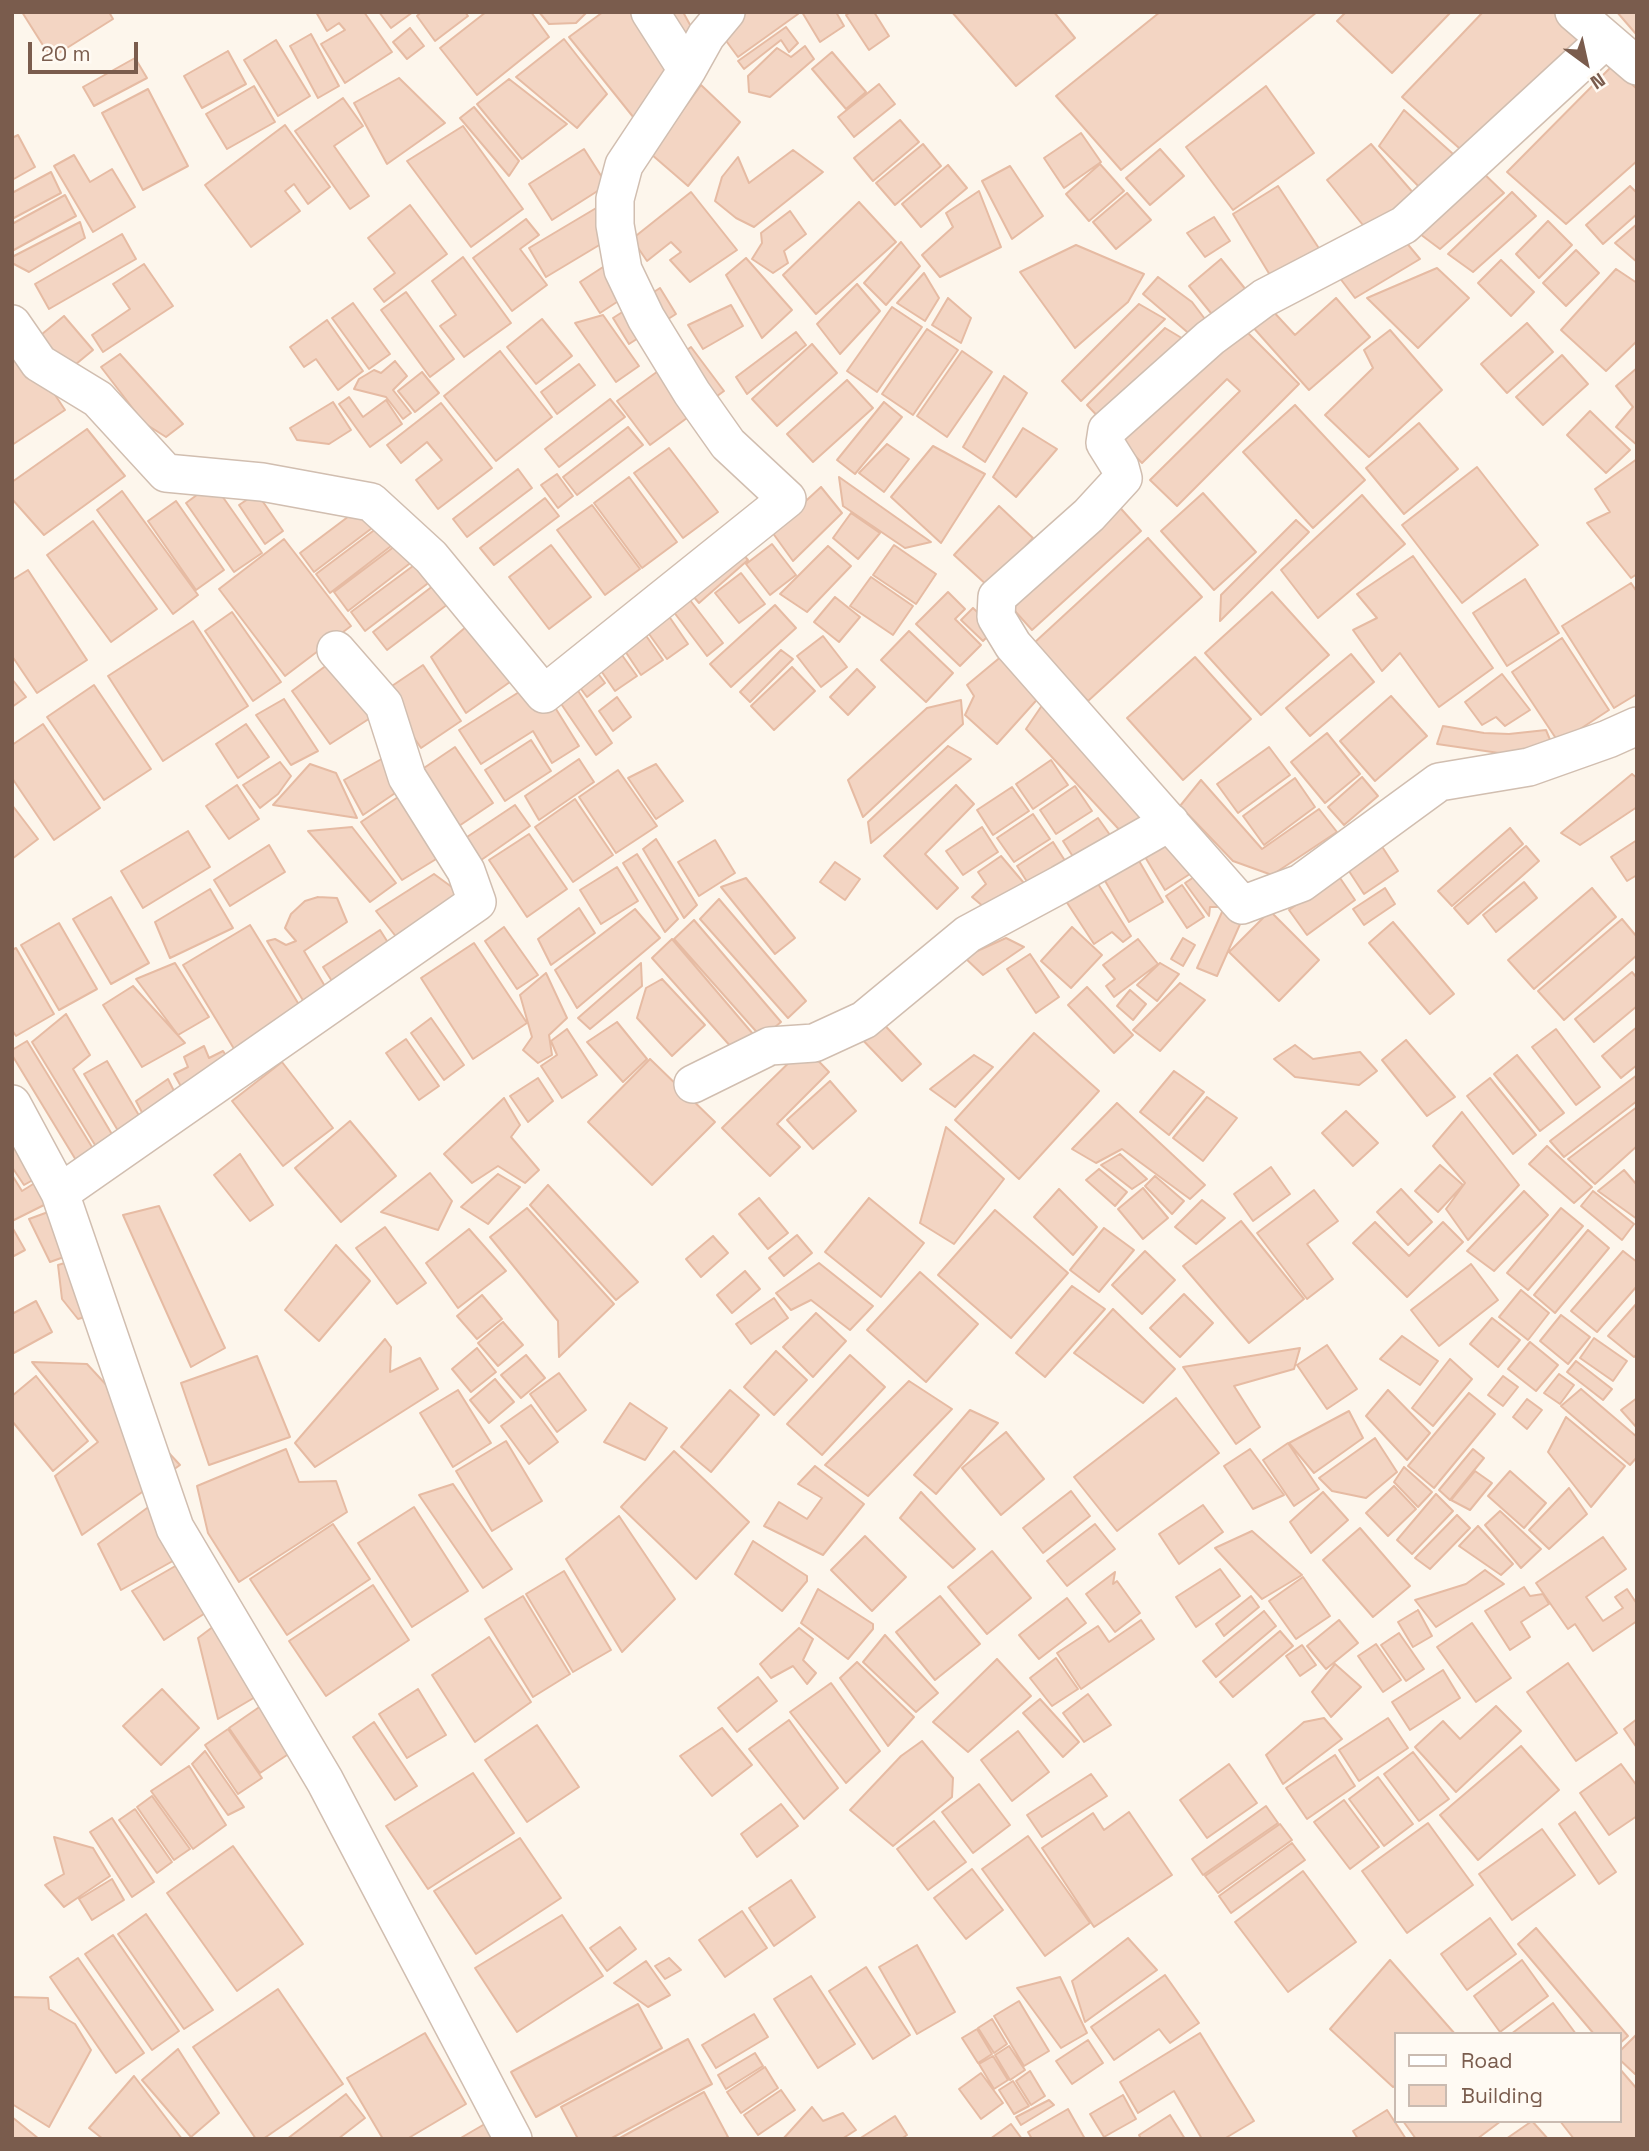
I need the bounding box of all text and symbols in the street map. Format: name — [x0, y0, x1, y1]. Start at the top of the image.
scale bar — [32, 28, 142, 72]
north arrow — [1551, 28, 1621, 98]
text: 20 m — [41, 40, 91, 67]
text: N — [1586, 67, 1610, 95]
legend — [1394, 2032, 1621, 2123]
text: Road — [1461, 2047, 1513, 2074]
text: Building — [1461, 2082, 1543, 2109]

